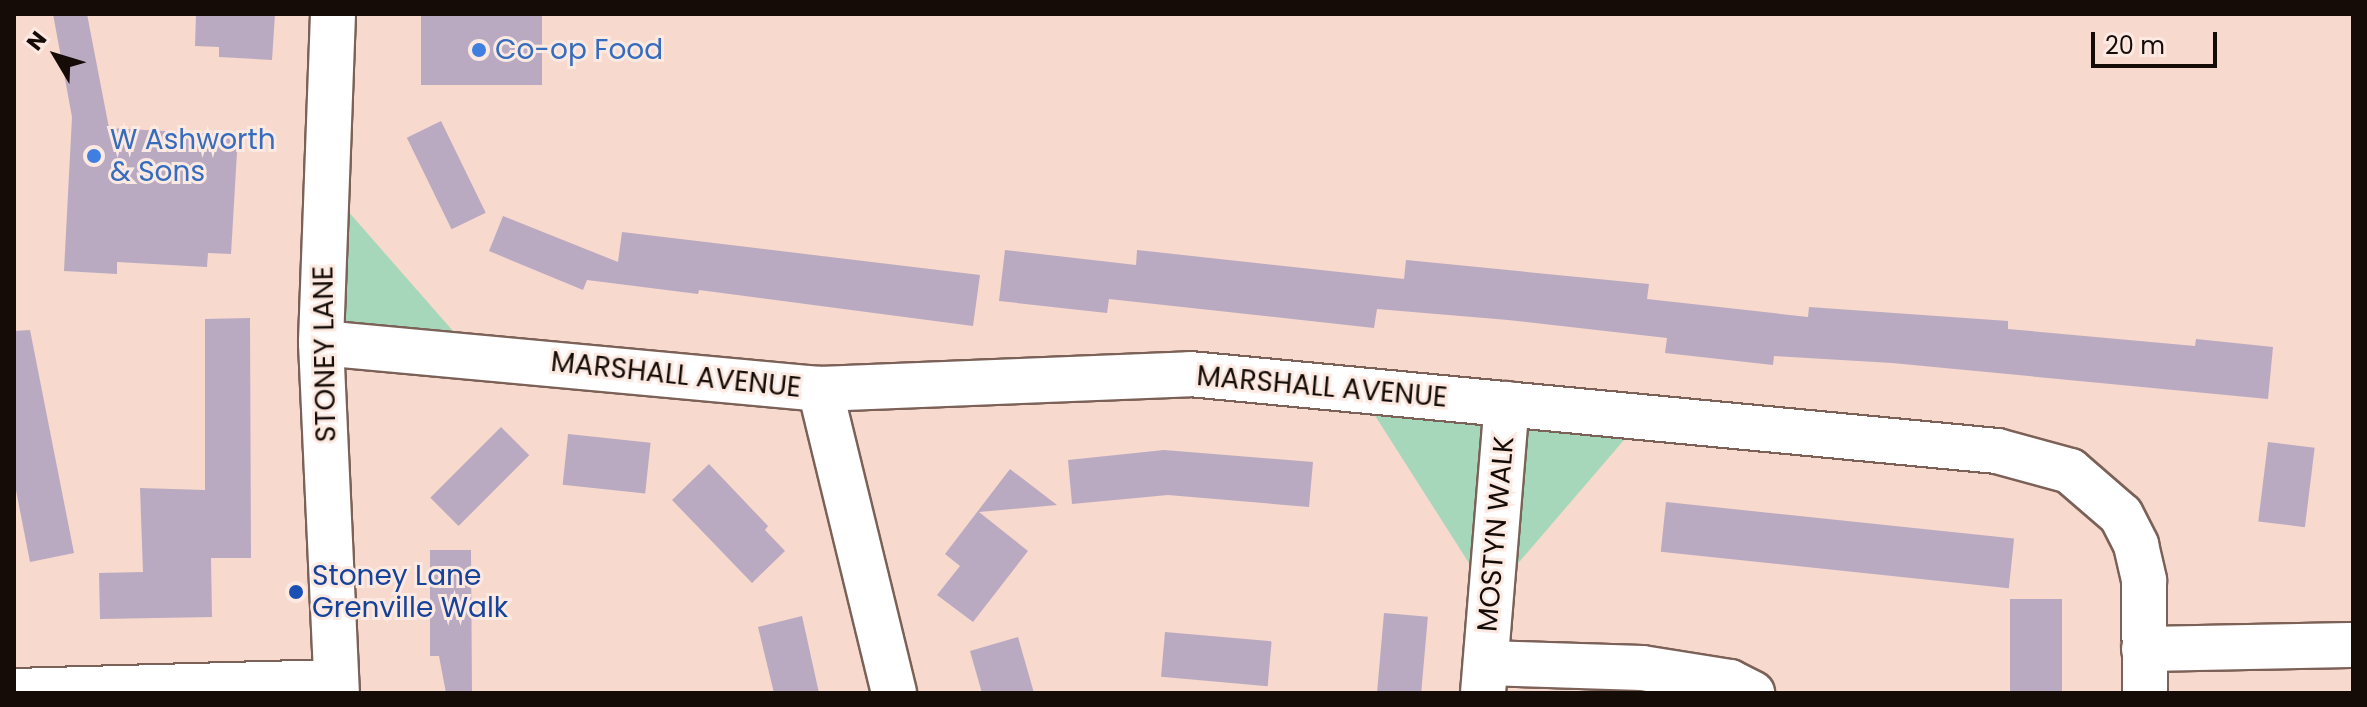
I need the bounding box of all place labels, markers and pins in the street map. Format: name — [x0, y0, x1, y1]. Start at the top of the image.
place label: Co-op Food — [495, 33, 663, 67]
marker: Co-op Food — [470, 41, 488, 59]
place label: W Ashworth & Sons — [110, 123, 276, 189]
marker: W Ashworth & Sons — [85, 147, 103, 165]
place label: Stoney Lane Grenville Walk — [312, 559, 508, 625]
marker: Stoney Lane Grenville Walk — [287, 583, 305, 601]

